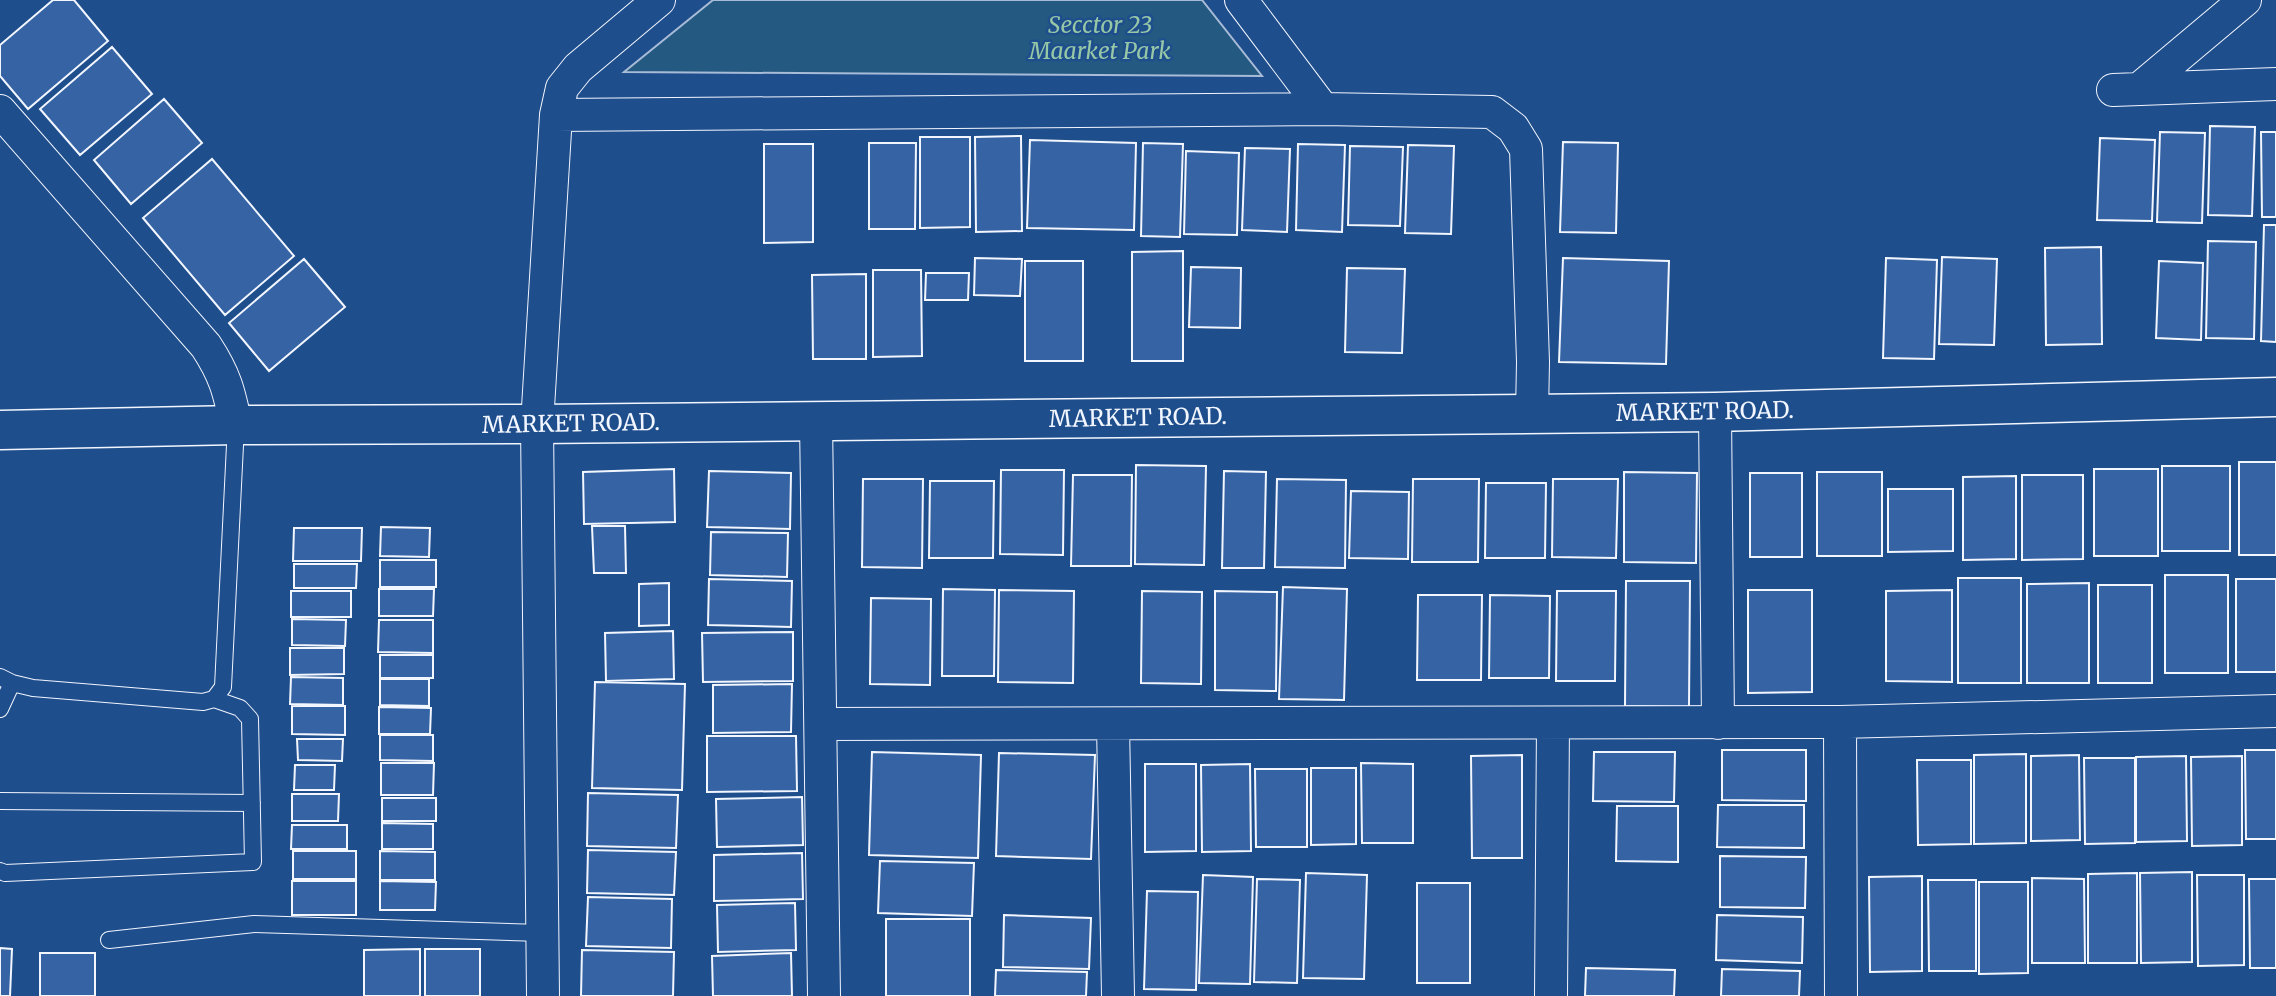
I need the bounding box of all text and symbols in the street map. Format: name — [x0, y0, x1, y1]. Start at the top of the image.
park label: Secctor 23 Maarket Park — [1028, 10, 1171, 65]
street label: MARKET ROAD. — [1616, 395, 1794, 427]
street label: MARKET ROAD. — [1049, 401, 1227, 433]
street label: MARKET ROAD. — [482, 407, 660, 439]

